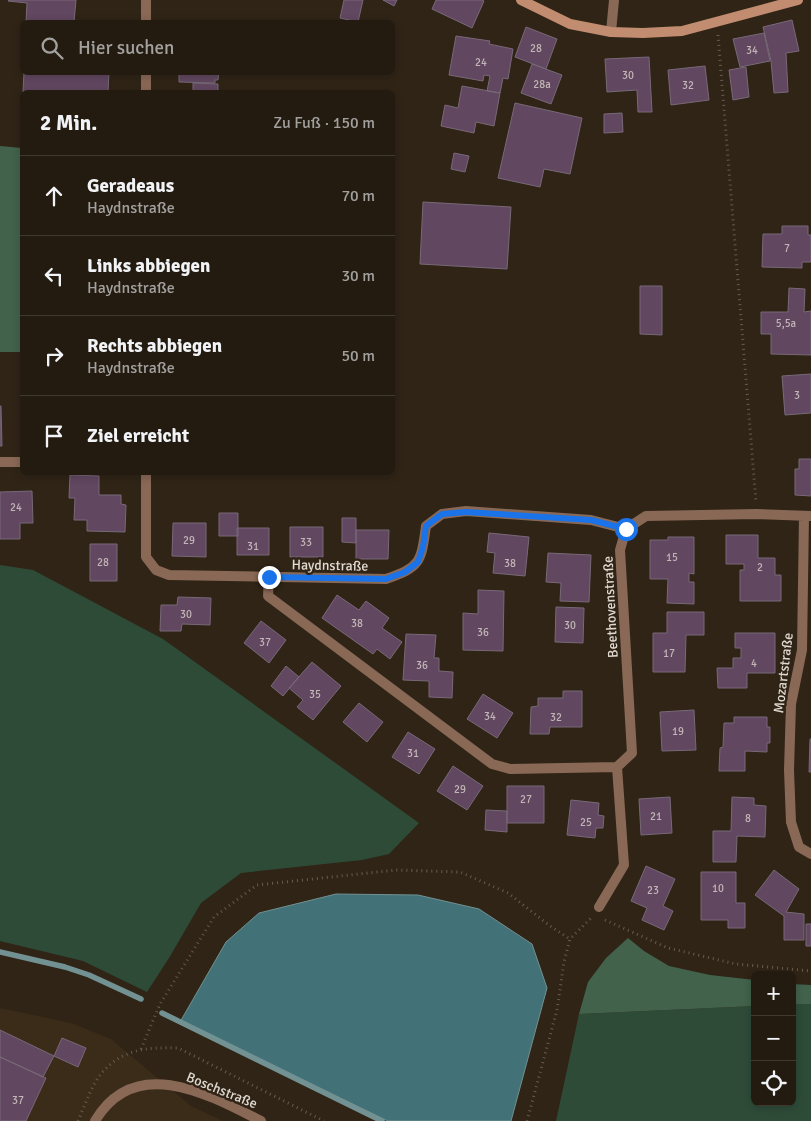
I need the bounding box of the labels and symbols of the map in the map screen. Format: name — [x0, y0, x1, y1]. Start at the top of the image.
house number: 28 — [530, 42, 542, 55]
house number: 34 — [746, 44, 758, 57]
house number: 24 — [475, 56, 487, 69]
house number: 30 — [622, 69, 634, 82]
house number: 28a — [533, 78, 551, 91]
house number: 32 — [682, 79, 694, 92]
house number: 7 — [784, 242, 790, 255]
house number: 5,5a — [776, 317, 797, 330]
house number: 3 — [794, 389, 800, 402]
house number: 24 — [10, 501, 22, 514]
route start — [615, 518, 638, 541]
house number: 29 — [183, 534, 195, 547]
house number: 33 — [300, 536, 312, 549]
house number: 31 — [247, 540, 259, 553]
house number: 15 — [666, 551, 678, 564]
house number: 28 — [97, 556, 109, 569]
street label: Haydnstraße — [291, 556, 369, 575]
street label: Beethovenstraße — [599, 556, 622, 658]
house number: 38 — [504, 557, 516, 570]
house number: 2 — [757, 561, 763, 574]
route end — [258, 566, 281, 589]
house number: 30 — [180, 608, 192, 621]
house number: 38 — [351, 617, 363, 630]
house number: 30 — [564, 619, 576, 632]
house number: 36 — [477, 626, 489, 639]
street label: Mozartstraße — [770, 632, 797, 714]
house number: 37 — [259, 636, 271, 649]
house number: 17 — [663, 647, 675, 660]
house number: 4 — [751, 657, 757, 670]
house number: 36 — [416, 659, 428, 672]
house number: 35 — [309, 688, 321, 701]
house number: 34 — [484, 710, 496, 723]
house number: 32 — [550, 711, 562, 724]
house number: 19 — [672, 725, 684, 738]
house number: 31 — [407, 747, 419, 760]
house number: 29 — [454, 783, 466, 796]
house number: 27 — [520, 793, 532, 806]
house number: 21 — [650, 810, 662, 823]
house number: 8 — [745, 812, 751, 825]
house number: 25 — [580, 816, 592, 829]
house number: 10 — [712, 882, 724, 895]
house number: 23 — [647, 884, 659, 897]
street label: Boschstraße — [184, 1069, 260, 1112]
house number: 37 — [12, 1094, 24, 1107]

